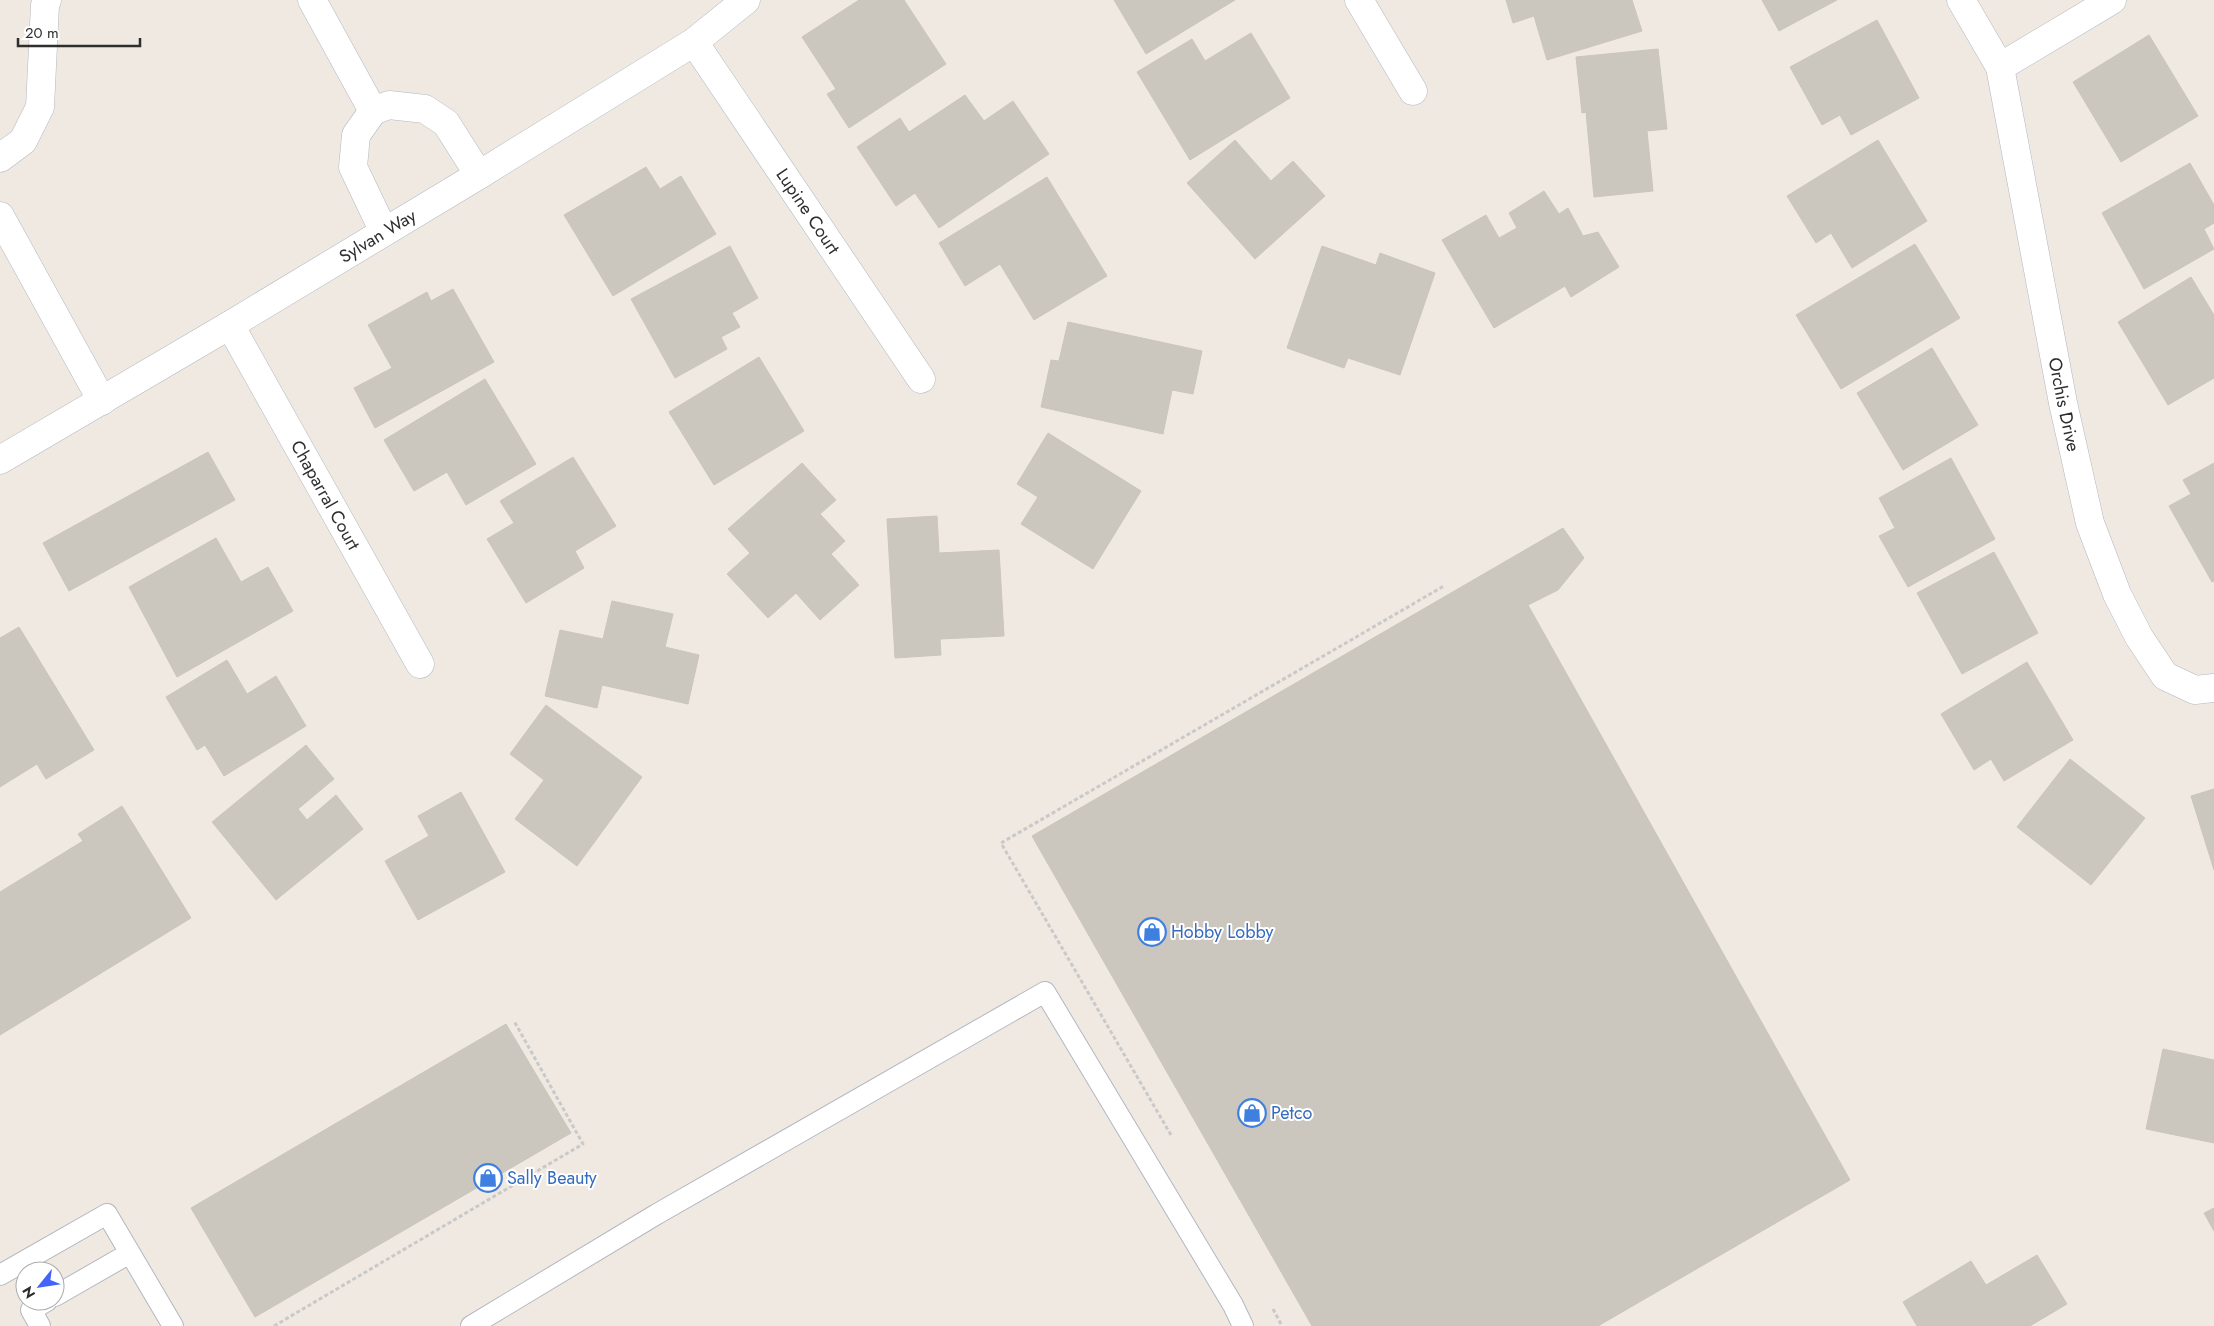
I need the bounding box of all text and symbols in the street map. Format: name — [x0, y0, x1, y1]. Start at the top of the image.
scale bar — [18, 15, 140, 47]
text: 20 m — [25, 22, 59, 44]
street label: Lupine Court — [770, 163, 847, 260]
street label: Sylvan Way — [334, 203, 421, 269]
street label: Orchis Drive — [2042, 355, 2087, 454]
street label: Chaparral Court — [284, 435, 367, 555]
shop icon: Hobby Lobby — [1137, 917, 1167, 947]
place label: Hobby Lobby — [1171, 919, 1273, 945]
shop icon: Petco — [1237, 1098, 1267, 1128]
place label: Petco — [1271, 1100, 1313, 1126]
shop icon: Sally Beauty — [473, 1163, 503, 1193]
place label: Sally Beauty — [507, 1165, 597, 1191]
north arrow — [15, 1261, 65, 1311]
text: N — [17, 1283, 40, 1302]

